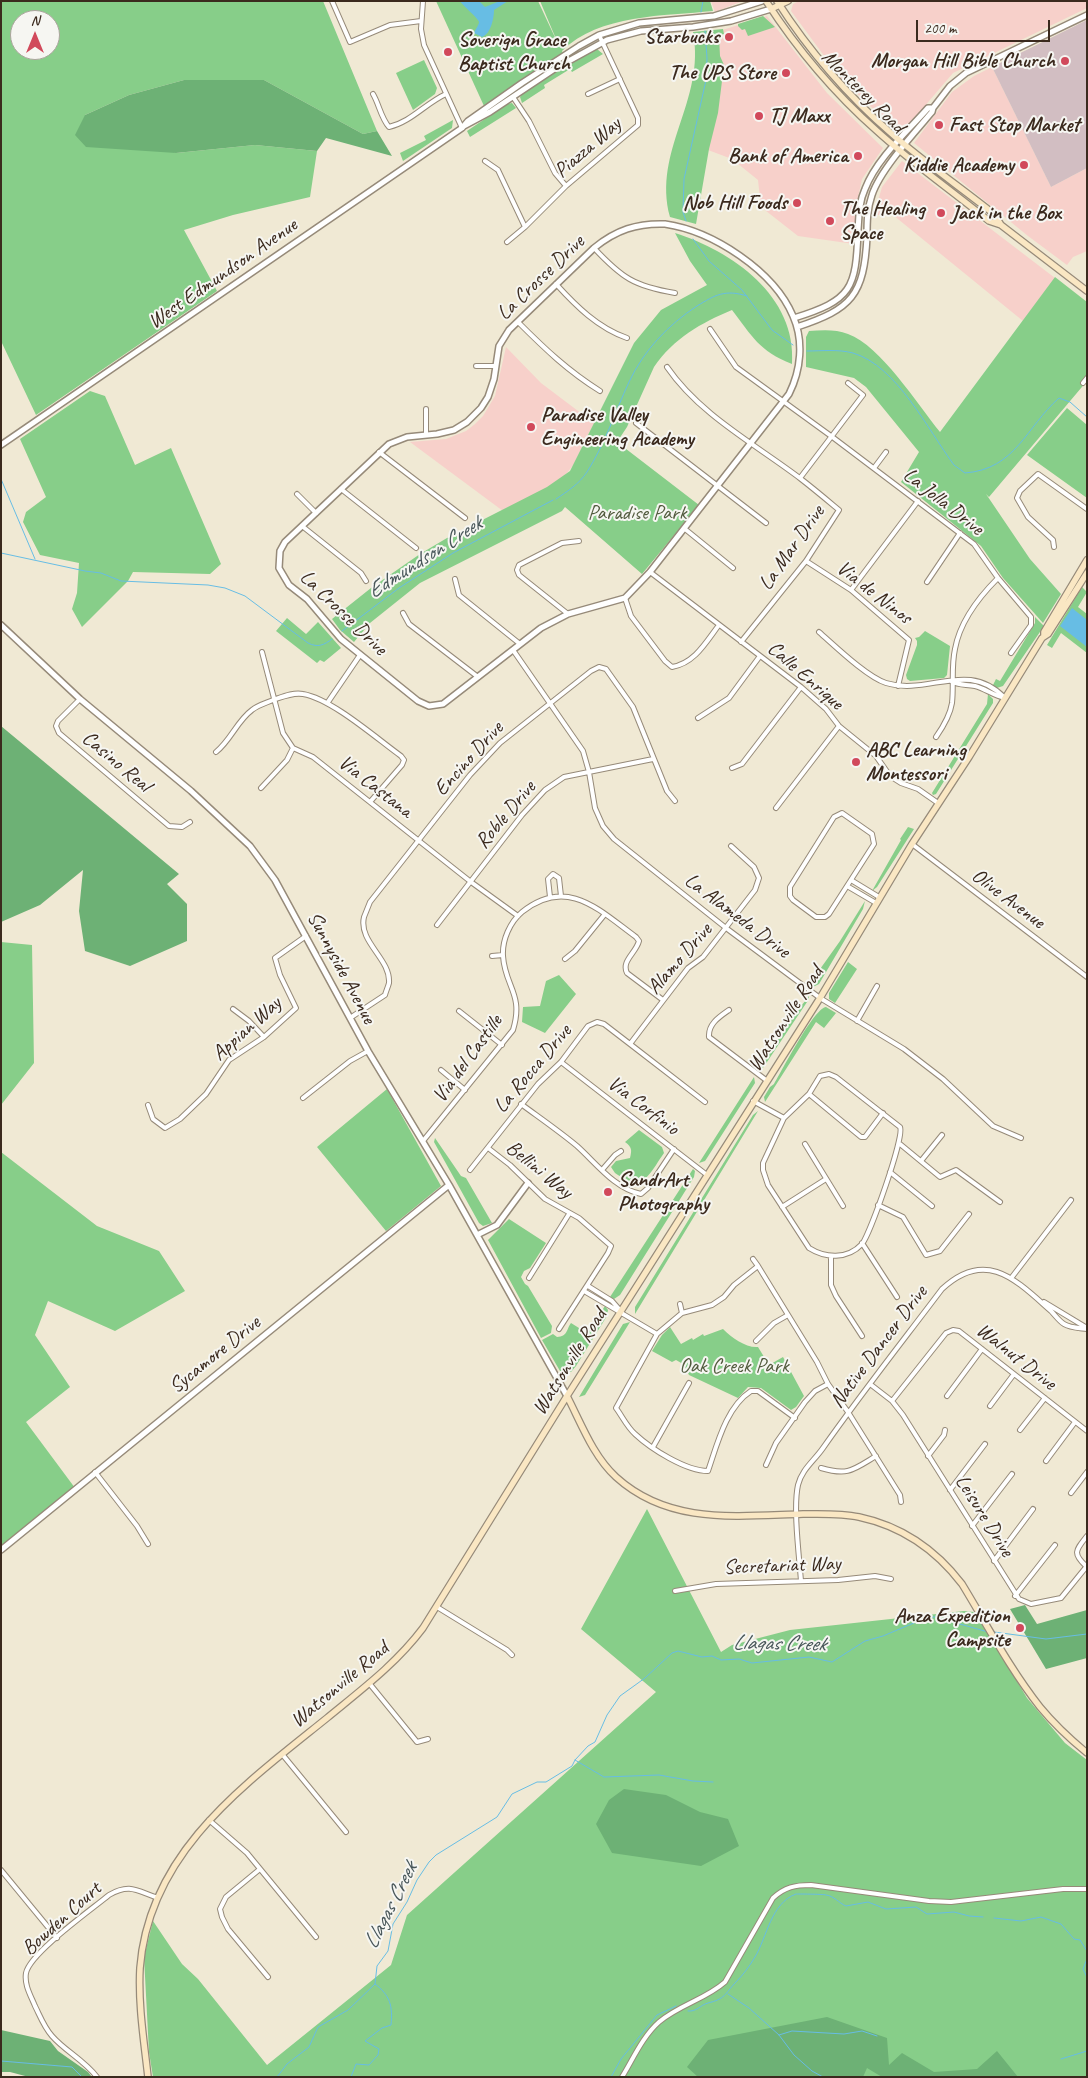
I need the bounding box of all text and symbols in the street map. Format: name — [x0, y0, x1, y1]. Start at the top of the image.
north arrow — [10, 10, 60, 60]
scale bar — [918, 10, 1052, 42]
text: N — [31, 12, 39, 29]
text: 200 m — [924, 19, 956, 38]
place label: Starbucks — [644, 24, 719, 50]
place label: Soverign Grace Baptist Church — [458, 27, 570, 77]
marker: Starbucks — [723, 31, 735, 43]
street label: Monterey Road — [816, 45, 910, 139]
marker: Soverign Grace Baptist Church — [442, 46, 454, 58]
place label: Morgan Hill Bible Church — [871, 48, 1055, 74]
marker: Morgan Hill Bible Church — [1059, 55, 1071, 67]
place label: The UPS Store — [669, 60, 776, 86]
marker: The UPS Store — [780, 67, 792, 79]
place label: TJ Maxx — [769, 103, 829, 129]
marker: TJ Maxx — [753, 110, 765, 122]
street label: Piazza Way — [549, 112, 627, 184]
place label: Fast Stop Market — [949, 112, 1079, 138]
marker: Fast Stop Market — [933, 119, 945, 131]
place label: Bank of America — [728, 143, 848, 169]
marker: Bank of America — [852, 150, 864, 162]
place label: Kiddie Academy — [904, 152, 1014, 178]
marker: Kiddie Academy — [1018, 159, 1030, 171]
place label: Nob Hill Foods — [683, 190, 787, 216]
place label: The Healing Space — [840, 196, 925, 246]
marker: Nob Hill Foods — [791, 197, 803, 209]
place label: Jack in the Box — [951, 200, 1061, 226]
marker: Jack in the Box — [935, 207, 947, 219]
street label: West Edmundson Avenue — [144, 213, 302, 335]
marker: The Healing Space — [824, 215, 836, 227]
street label: La Crosse Drive — [492, 230, 590, 326]
place label: Paradise Valley Engineering Academy — [541, 402, 694, 452]
marker: Paradise Valley Engineering Academy — [525, 421, 537, 433]
street label: La Jolla Drive — [898, 463, 988, 541]
park label: Paradise Park — [588, 500, 686, 526]
street label: La Mar Drive — [754, 501, 830, 595]
water label: Edmundson Creek — [363, 511, 487, 605]
street label: Via de Ninos — [831, 556, 917, 630]
street label: La Crosse Drive — [294, 565, 392, 661]
street label: Calle Enrique — [762, 636, 848, 716]
street label: Encino Drive — [429, 717, 509, 801]
street label: Casino Real — [76, 726, 156, 798]
place label: ABC Learning Montessori — [866, 737, 966, 787]
street label: Via Castana — [333, 750, 417, 824]
marker: ABC Learning Montessori — [850, 756, 862, 768]
street label: Roble Drive — [470, 776, 542, 854]
street label: Olive Avenue — [966, 863, 1050, 935]
street label: La Alameda Drive — [679, 868, 795, 964]
street label: Sunnyside Avenue — [301, 908, 381, 1028]
street label: Alamo Drive — [642, 918, 718, 1000]
street label: Watsonville Road — [743, 962, 829, 1076]
street label: Appian Way — [207, 991, 287, 1067]
street label: Via del Castille — [428, 1010, 508, 1108]
street label: La Rocca Drive — [489, 1020, 577, 1118]
street label: Via Corfinio — [602, 1071, 684, 1141]
street label: Bellini Way — [501, 1136, 577, 1204]
place label: SandrArt Photography — [618, 1167, 709, 1217]
marker: SandrArt Photography — [602, 1186, 614, 1198]
street label: Native Dancer Drive — [825, 1281, 933, 1413]
street label: Watsonville Road — [527, 1304, 613, 1420]
street label: Sycamore Drive — [164, 1311, 266, 1399]
street label: Walnut Drive — [971, 1318, 1061, 1396]
park label: Oak Creek Park — [679, 1353, 789, 1379]
street label: Leisure Drive — [949, 1470, 1019, 1562]
street label: Secretariat Way — [723, 1551, 841, 1581]
place label: Anza Expedition Campsite — [894, 1603, 1010, 1653]
marker: Anza Expedition Campsite — [1014, 1622, 1026, 1634]
water label: Llagas Creek — [732, 1630, 826, 1658]
street label: Watsonville Road — [286, 1637, 394, 1733]
water label: Llagas Creek — [358, 1859, 424, 1953]
street label: Bowden Court — [17, 1877, 107, 1961]

